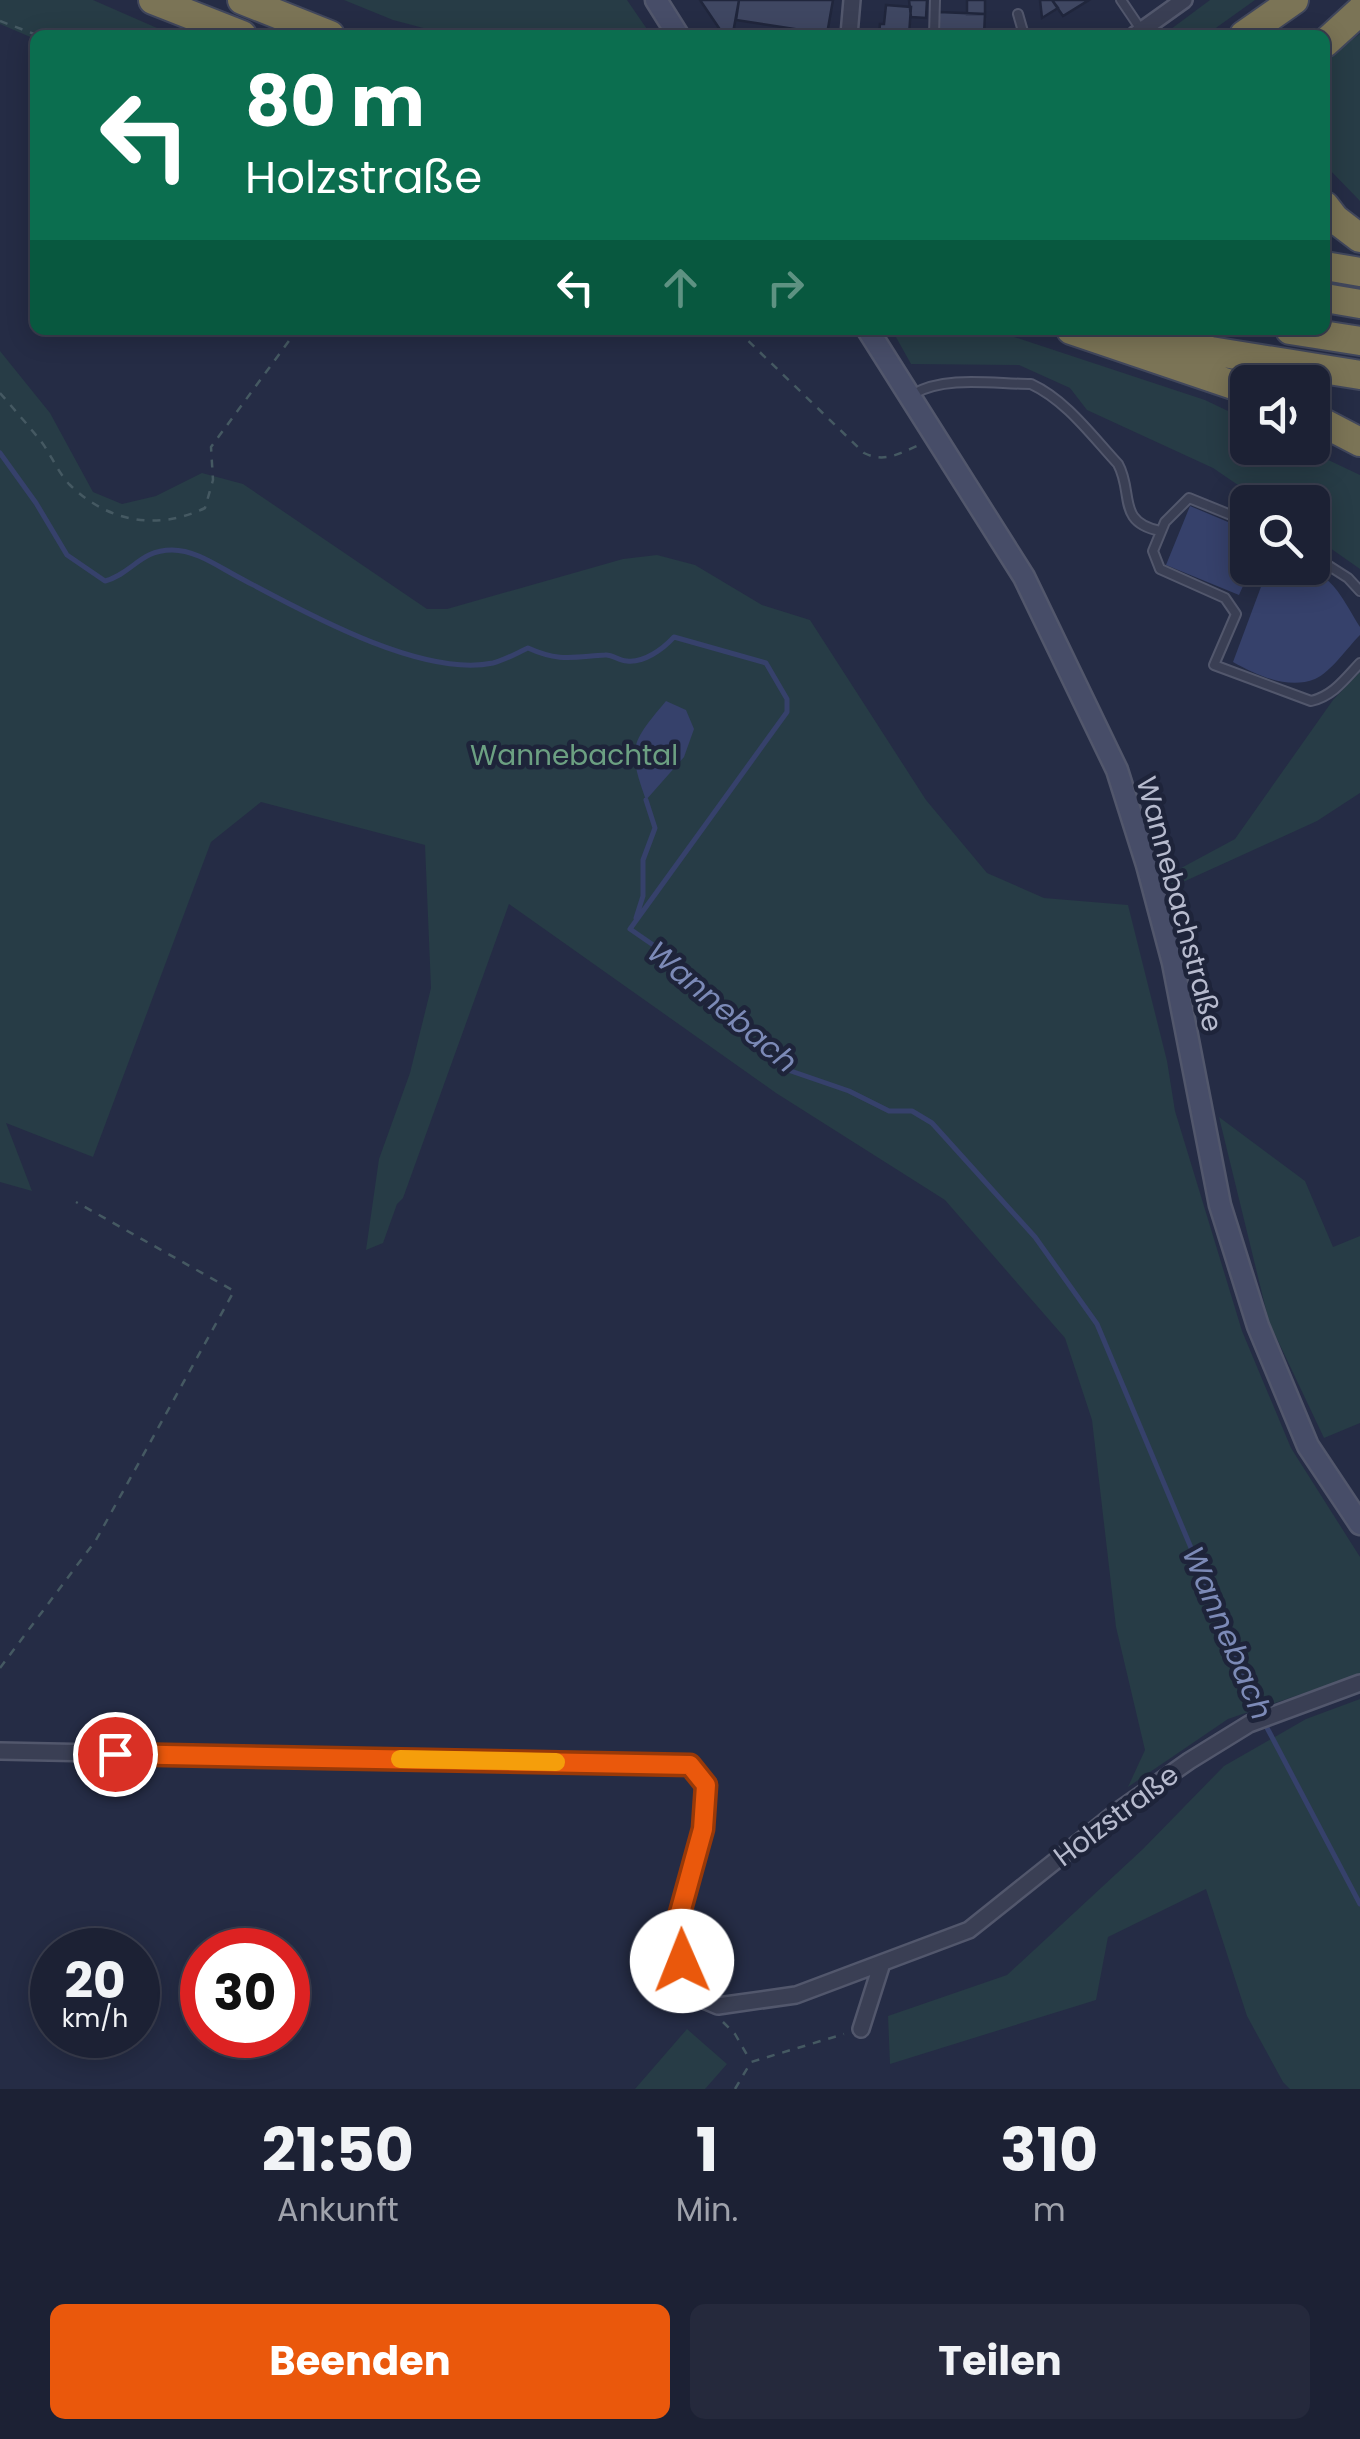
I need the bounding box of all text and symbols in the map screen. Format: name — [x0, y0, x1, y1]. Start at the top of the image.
text: 80 m — [245, 52, 425, 151]
icon: left — [80, 70, 210, 200]
text: Holzstraße — [245, 146, 482, 209]
icon: left — [548, 260, 603, 315]
icon: ahead — [653, 260, 708, 315]
icon: right — [758, 260, 813, 315]
map controls — [1230, 365, 1330, 585]
button: sound — [1230, 365, 1330, 465]
button: search — [1230, 485, 1330, 585]
park label: Wannebachtal — [470, 736, 678, 775]
street label: Wannebachstraße — [1127, 772, 1232, 1036]
water label: Wannebach — [638, 931, 807, 1082]
water label: Wannebach — [1172, 1539, 1283, 1726]
pin — [73, 1712, 158, 1797]
icon: arrive — [88, 1727, 143, 1782]
street label: Holzstraße — [1046, 1755, 1187, 1875]
position arrow — [630, 1909, 734, 2013]
speed limit sign: 30 — [180, 1928, 310, 2058]
text: 20 — [64, 1945, 126, 2016]
text: km/h — [62, 2001, 128, 2036]
text: 21:50 — [262, 2108, 414, 2192]
text: 1 — [696, 2108, 718, 2192]
text: 310 — [1000, 2108, 1098, 2192]
text: Ankunft — [277, 2187, 399, 2232]
text: Min. — [676, 2187, 738, 2232]
text: m — [1033, 2187, 1066, 2232]
button: Beenden — [50, 2304, 670, 2419]
button: Teilen — [690, 2304, 1310, 2419]

